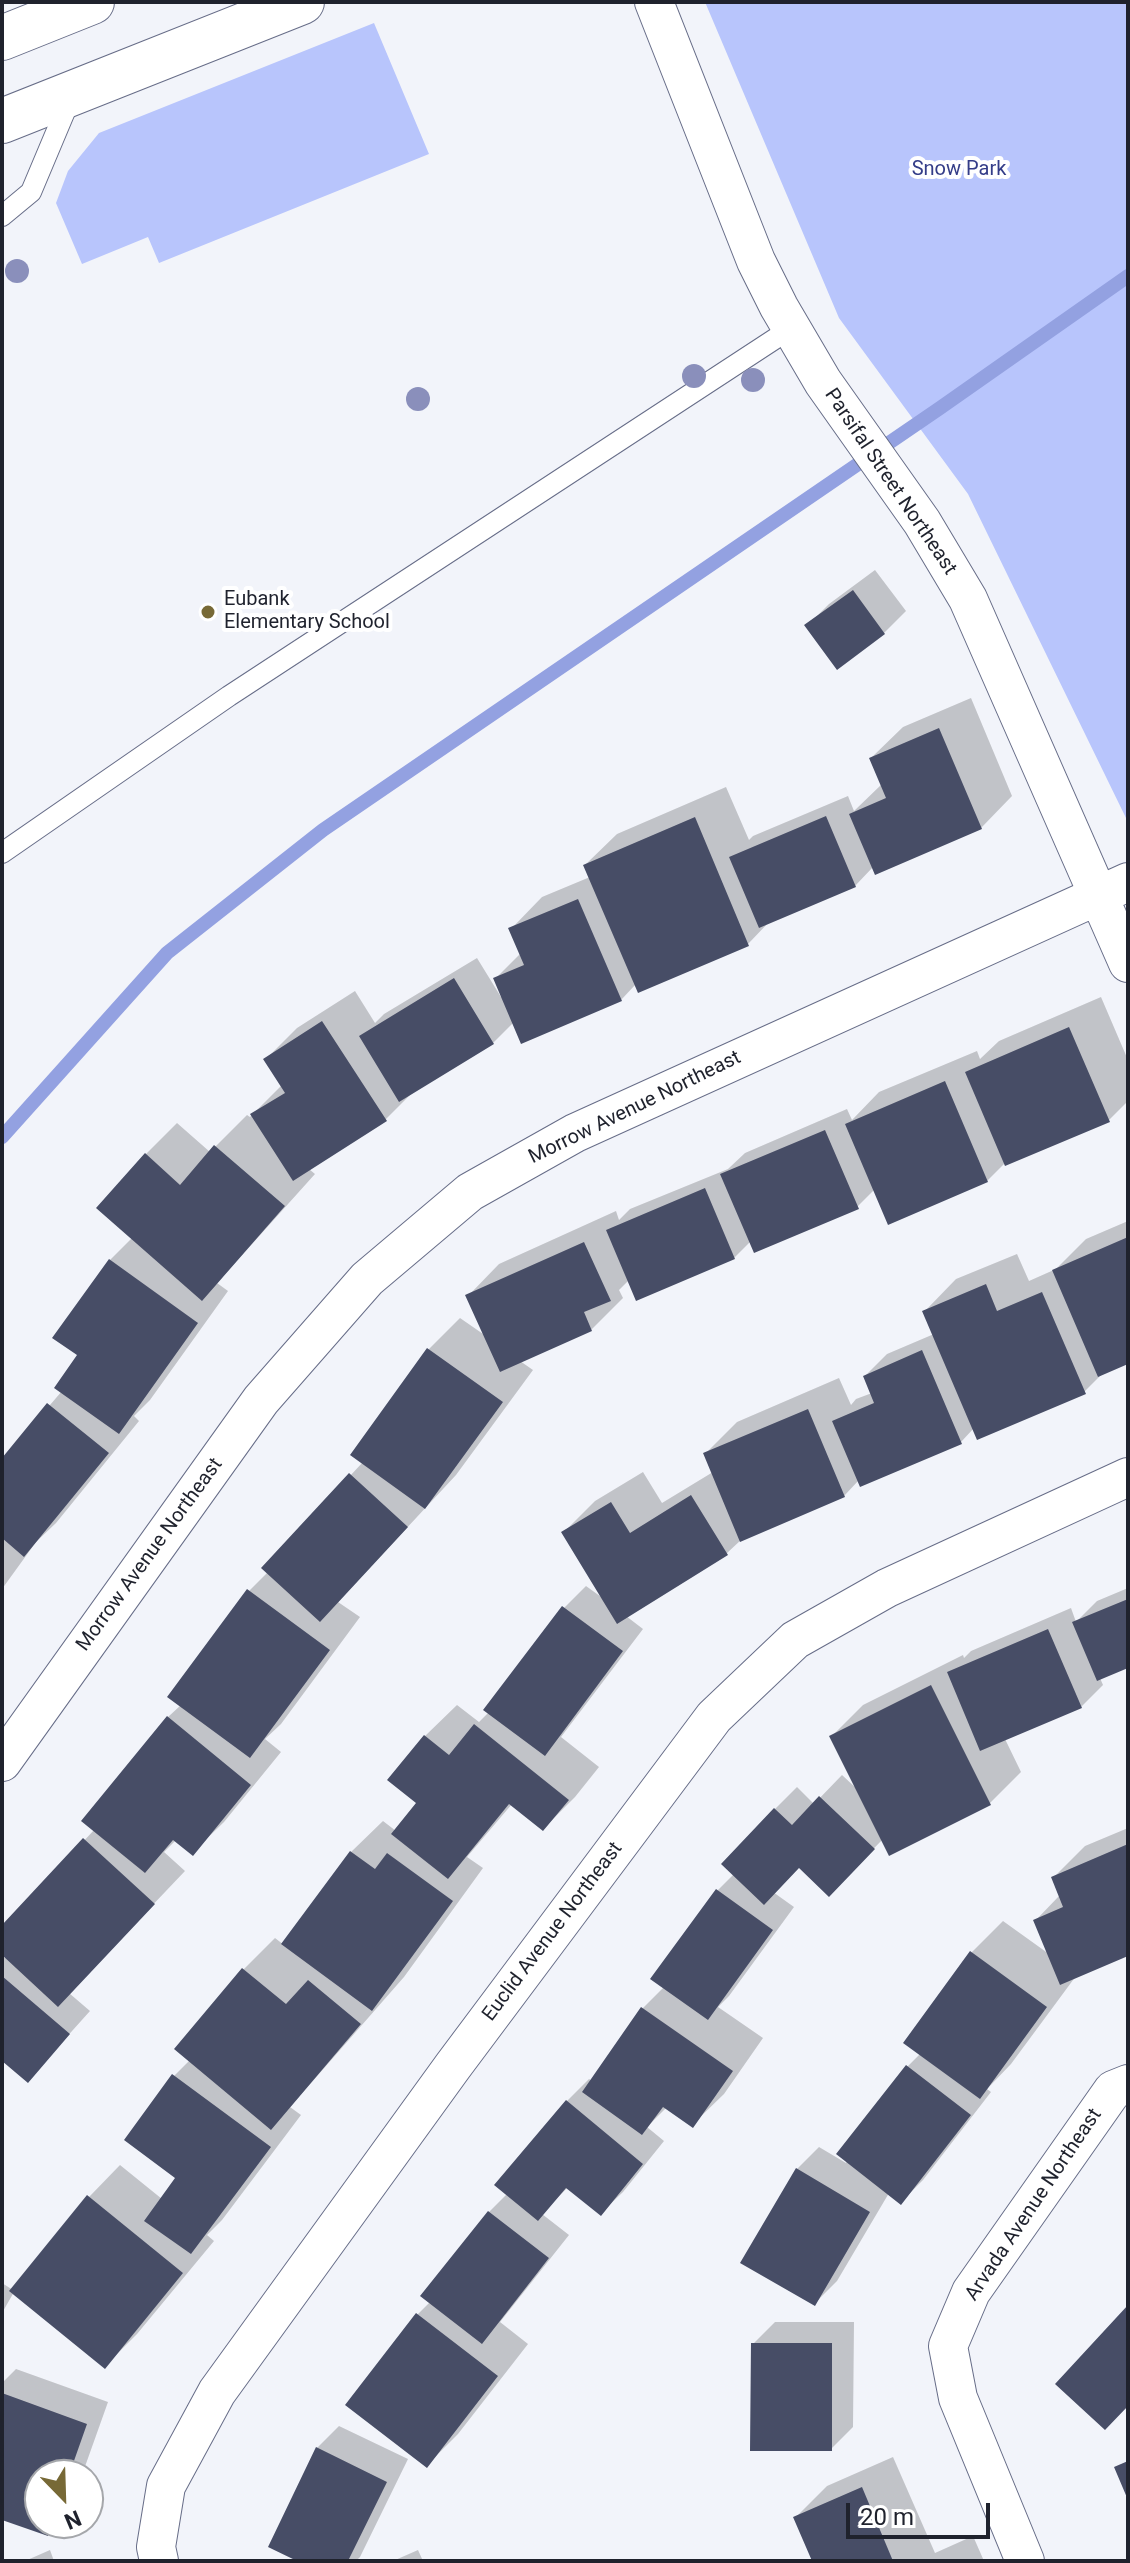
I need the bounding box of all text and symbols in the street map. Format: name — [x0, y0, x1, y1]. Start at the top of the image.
park label: Snow Park — [912, 158, 1006, 182]
street label: Parsifal Street Northeast — [819, 384, 961, 580]
place label: Eubank Elementary School — [224, 588, 390, 635]
marker: Eubank Elementary School — [199, 603, 217, 621]
street label: Morrow Avenue Northeast — [525, 1046, 745, 1170]
street label: Morrow Avenue Northeast — [72, 1454, 228, 1656]
street label: Euclid Avenue Northeast — [478, 1838, 628, 2026]
street label: Arvada Avenue Northeast — [961, 2104, 1107, 2306]
north arrow — [24, 2459, 104, 2539]
scale bar — [850, 2487, 994, 2537]
text: 20 m — [860, 2503, 914, 2531]
text: N — [61, 2505, 85, 2534]

